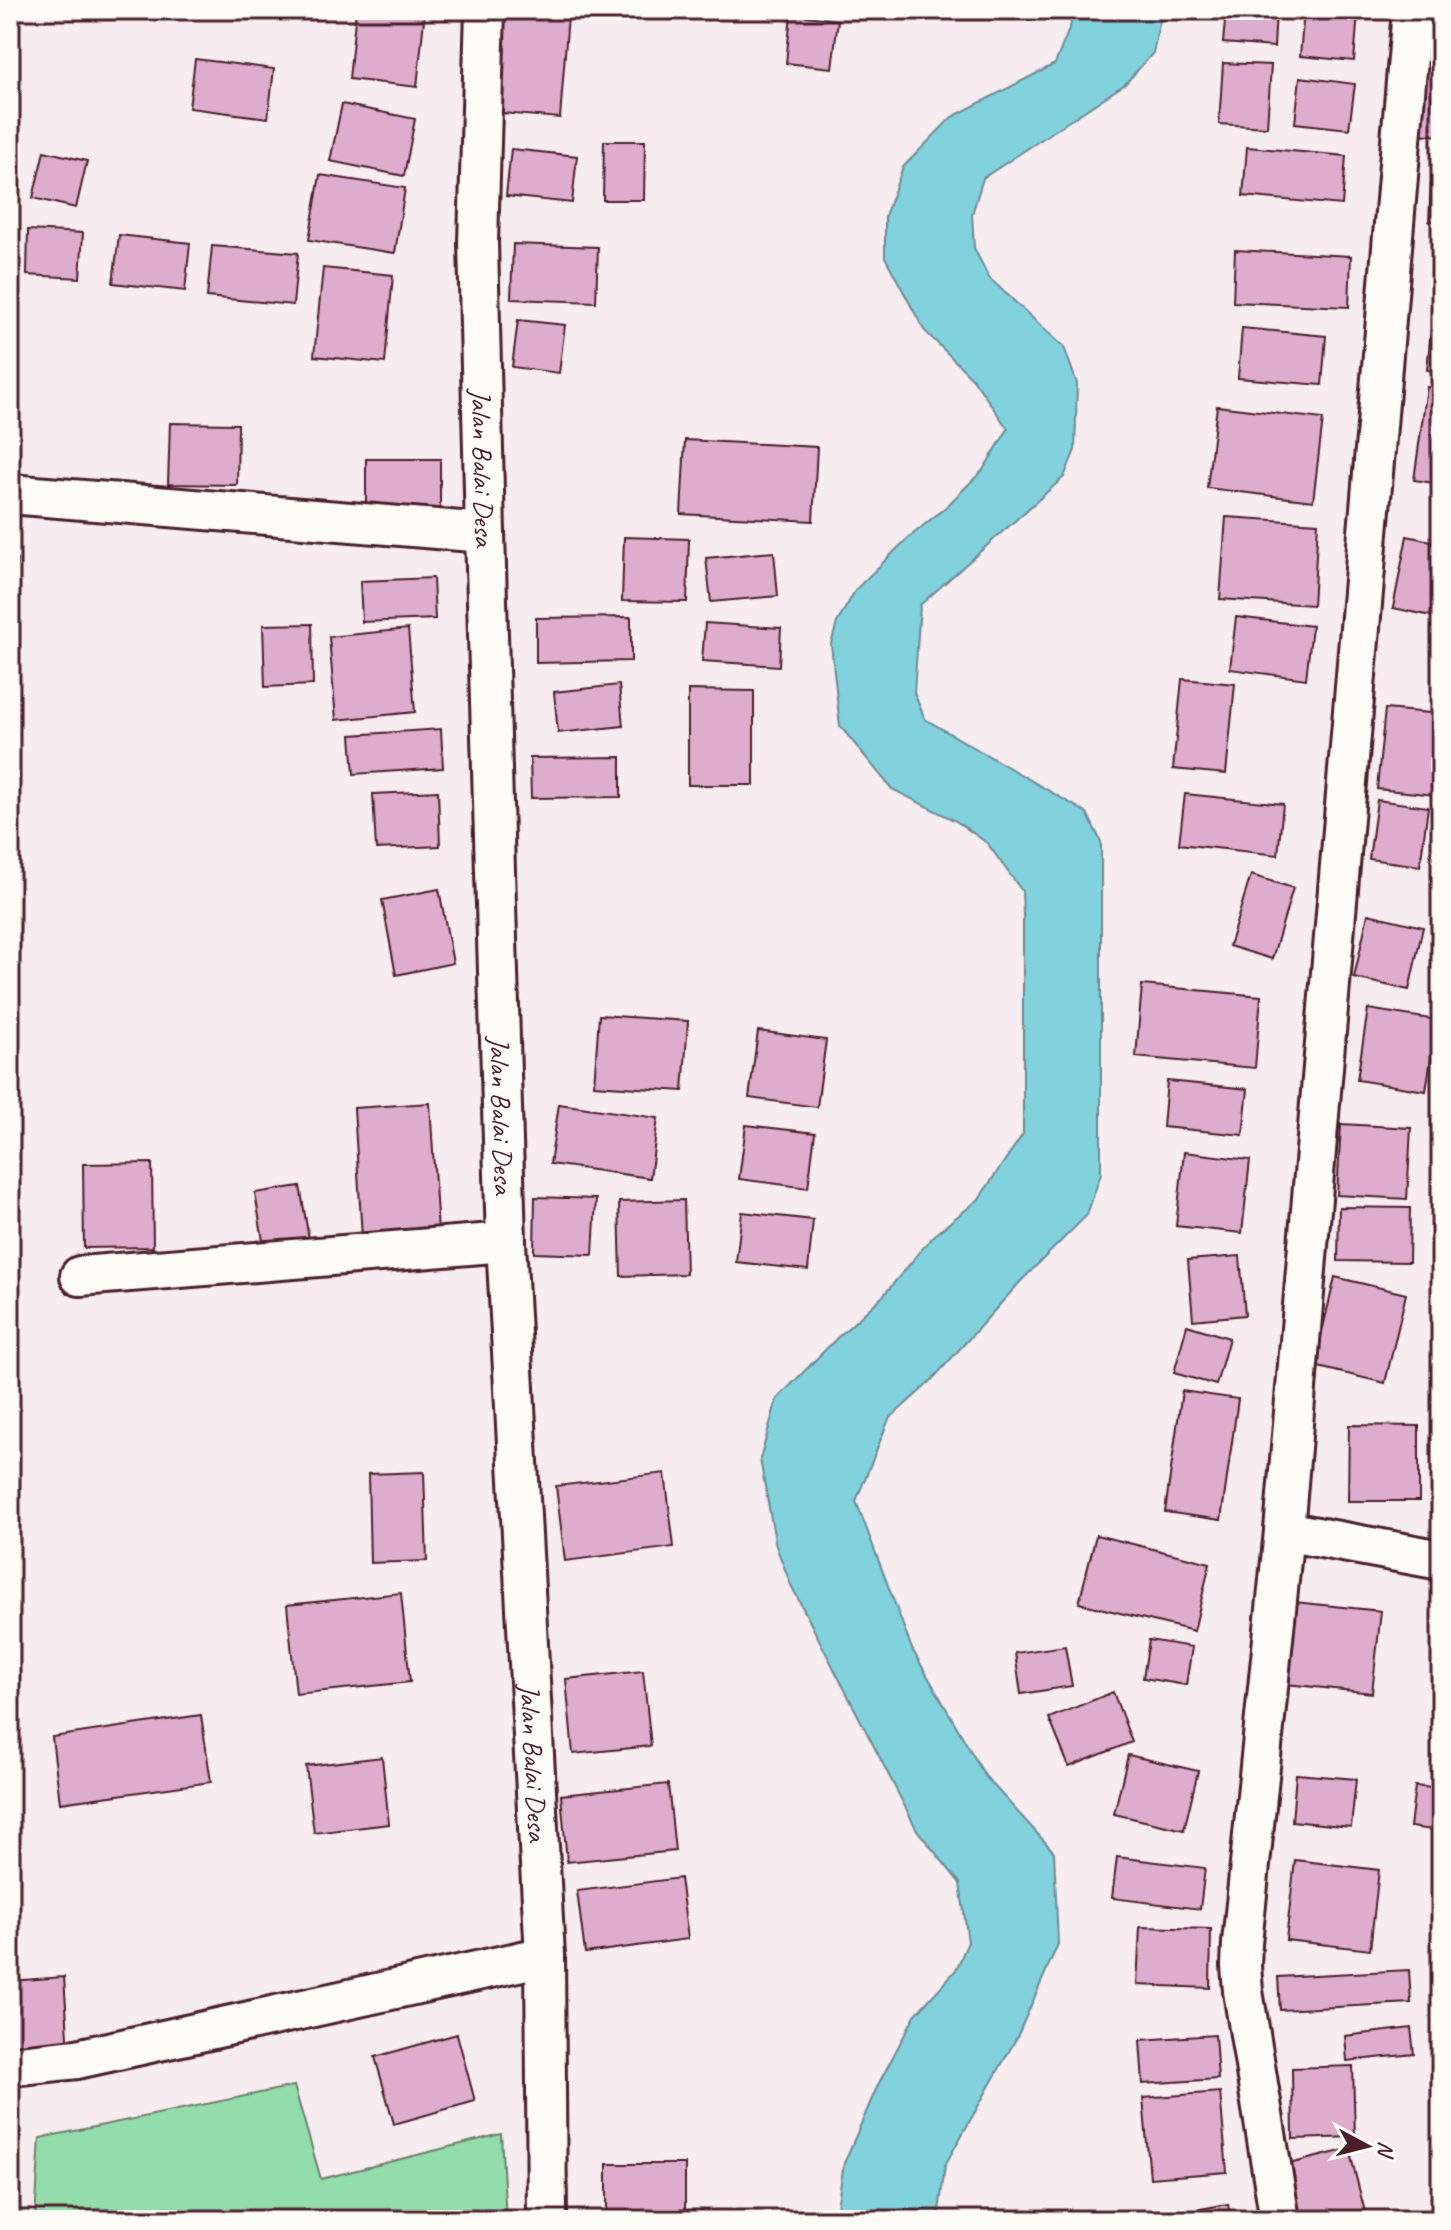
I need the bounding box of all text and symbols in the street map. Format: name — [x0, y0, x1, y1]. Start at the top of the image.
street label: Jalan Balai Desa — [464, 387, 503, 549]
street label: Jalan Balai Desa — [482, 1034, 522, 1197]
street label: Jalan Balai Desa — [513, 1681, 556, 1844]
north arrow — [1327, 2106, 1407, 2186]
text: N — [1371, 2140, 1401, 2160]

